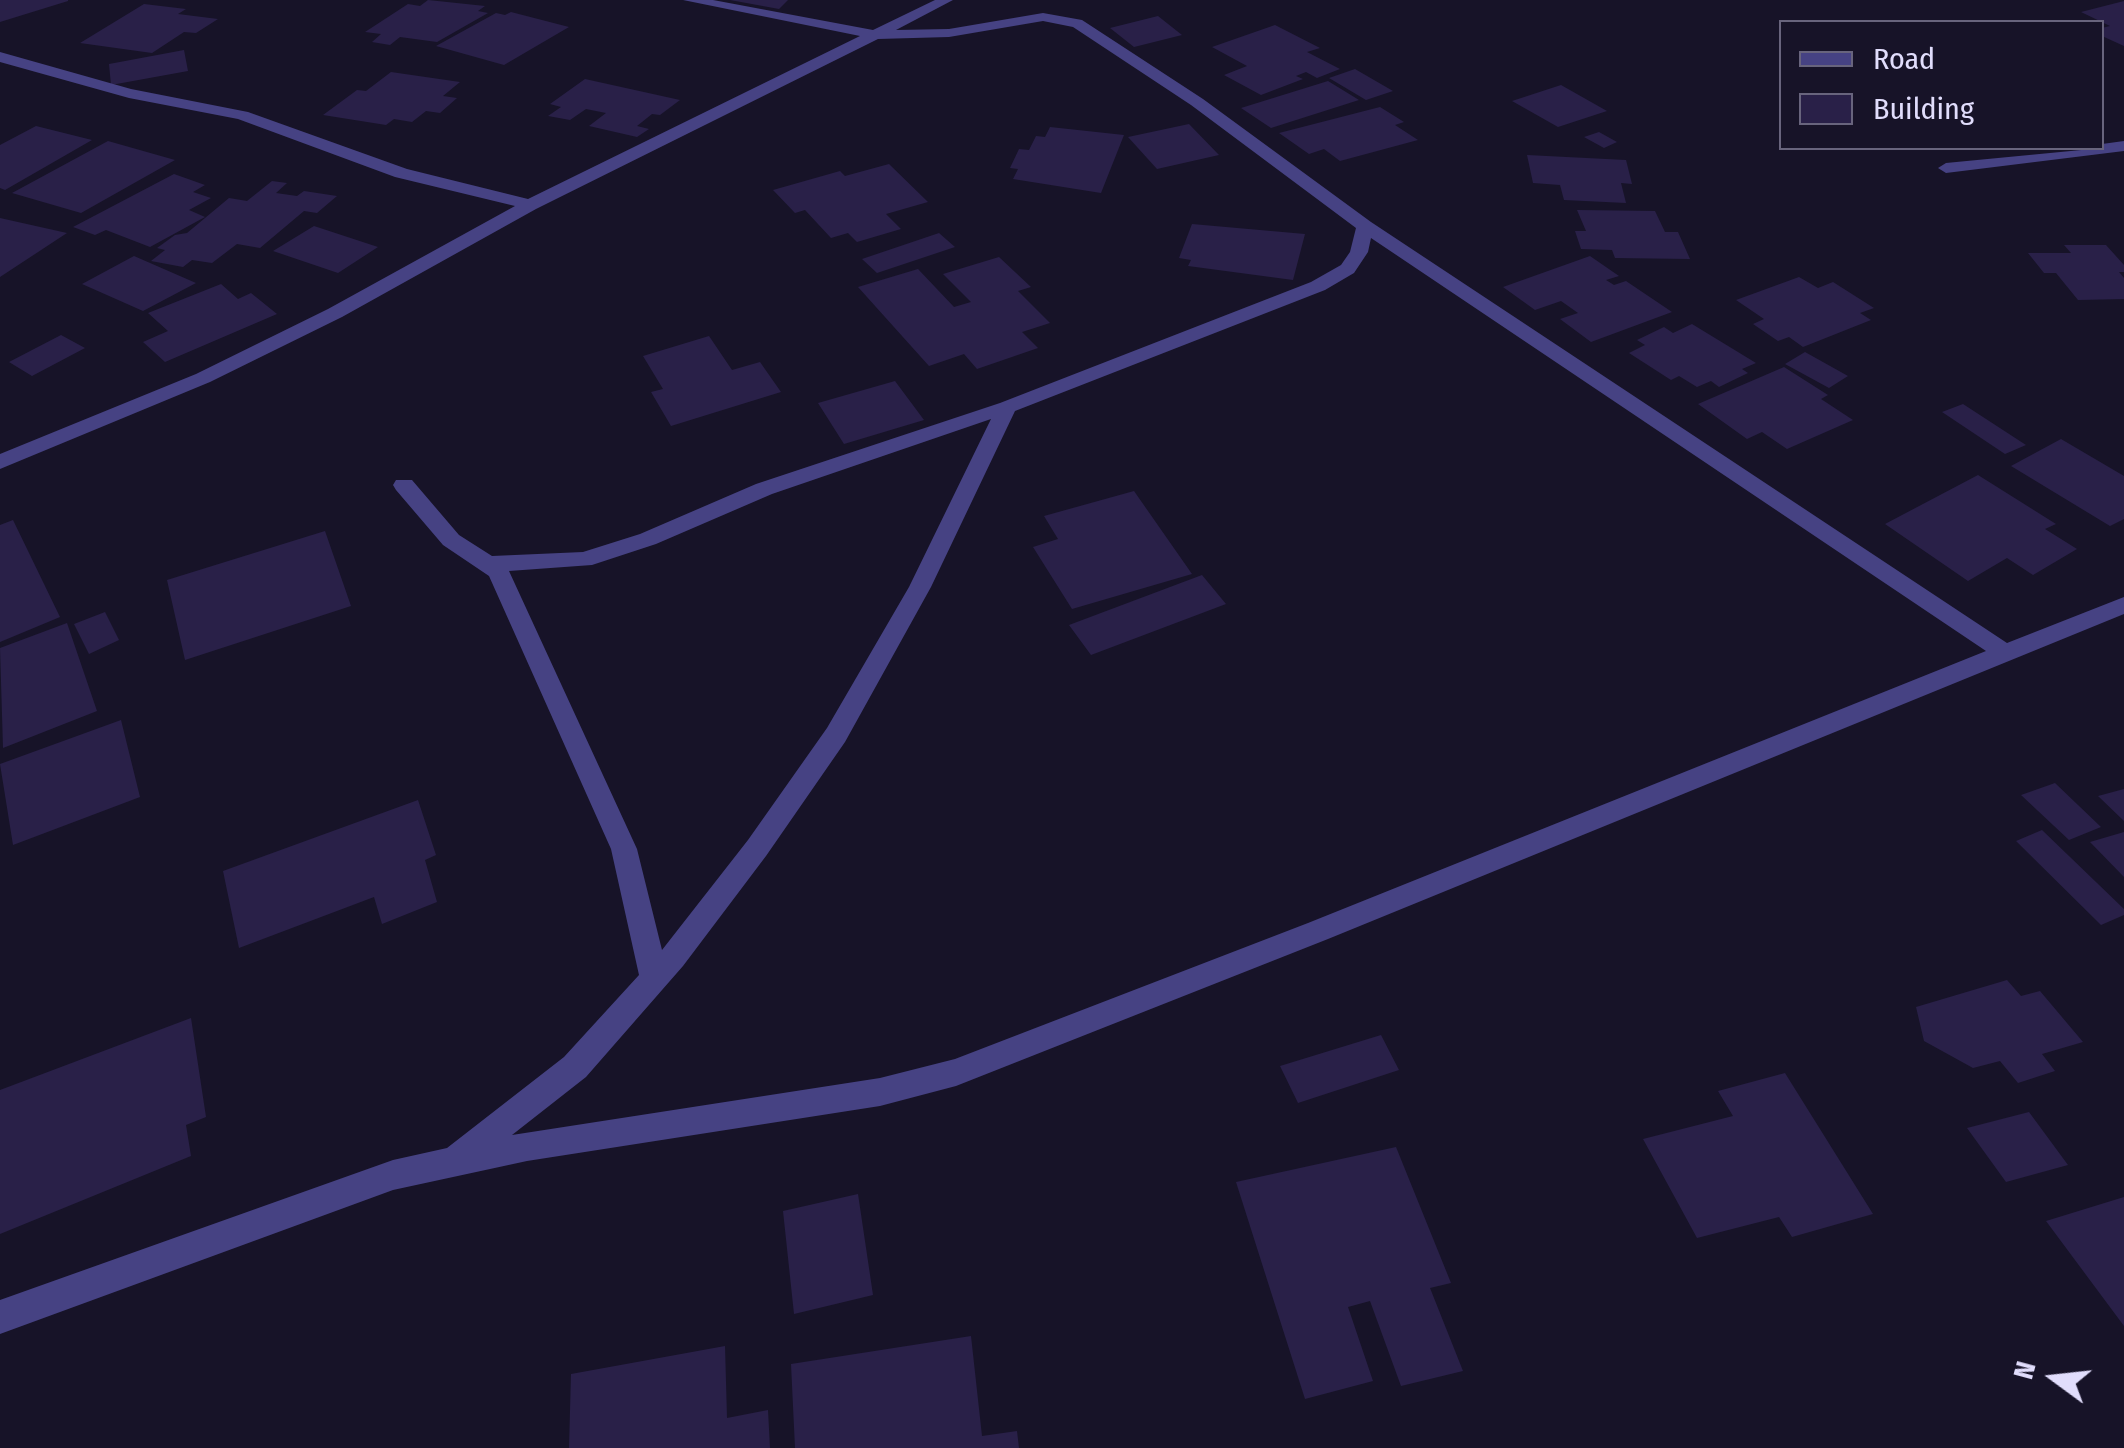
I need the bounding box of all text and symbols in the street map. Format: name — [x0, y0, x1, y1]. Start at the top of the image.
legend — [1779, 20, 2104, 150]
text: Road — [1873, 41, 1935, 77]
text: Building — [1873, 91, 1974, 127]
north arrow — [2004, 1328, 2104, 1428]
text: N — [2006, 1358, 2043, 1382]

